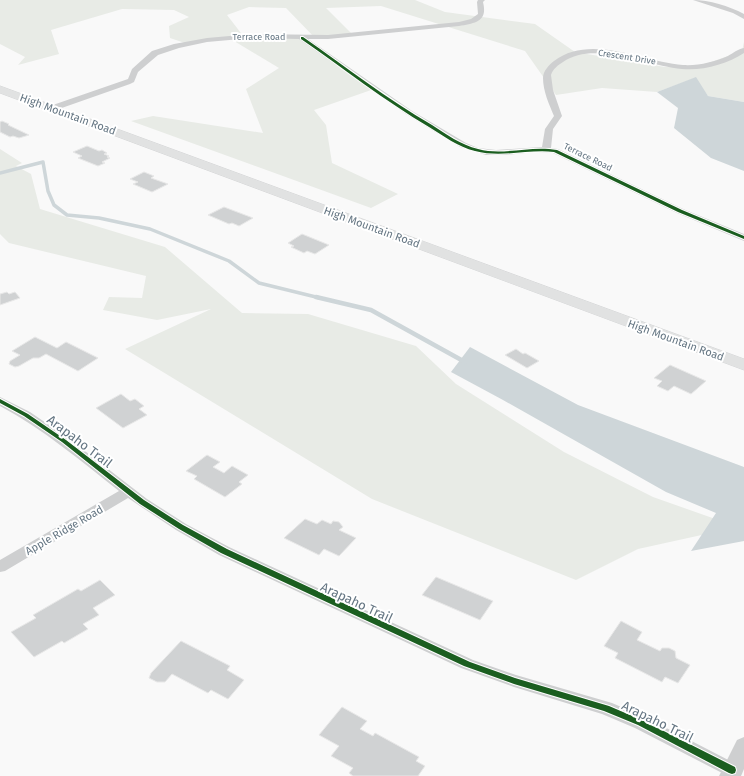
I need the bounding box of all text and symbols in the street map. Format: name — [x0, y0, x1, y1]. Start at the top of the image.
street label: Terrace Road — [233, 32, 285, 42]
street label: Crescent Drive — [597, 48, 657, 67]
street label: High Mountain Road — [18, 91, 118, 138]
street label: Terrace Road — [562, 141, 614, 173]
street label: High Mountain Road — [322, 204, 422, 251]
street label: High Mountain Road — [626, 317, 726, 364]
street label: Arapaho Trail — [44, 412, 115, 471]
street label: Apple Ridge Road — [23, 503, 105, 558]
street label: Arapaho Trail — [318, 579, 395, 626]
street label: Arapaho Trail — [620, 698, 696, 745]

